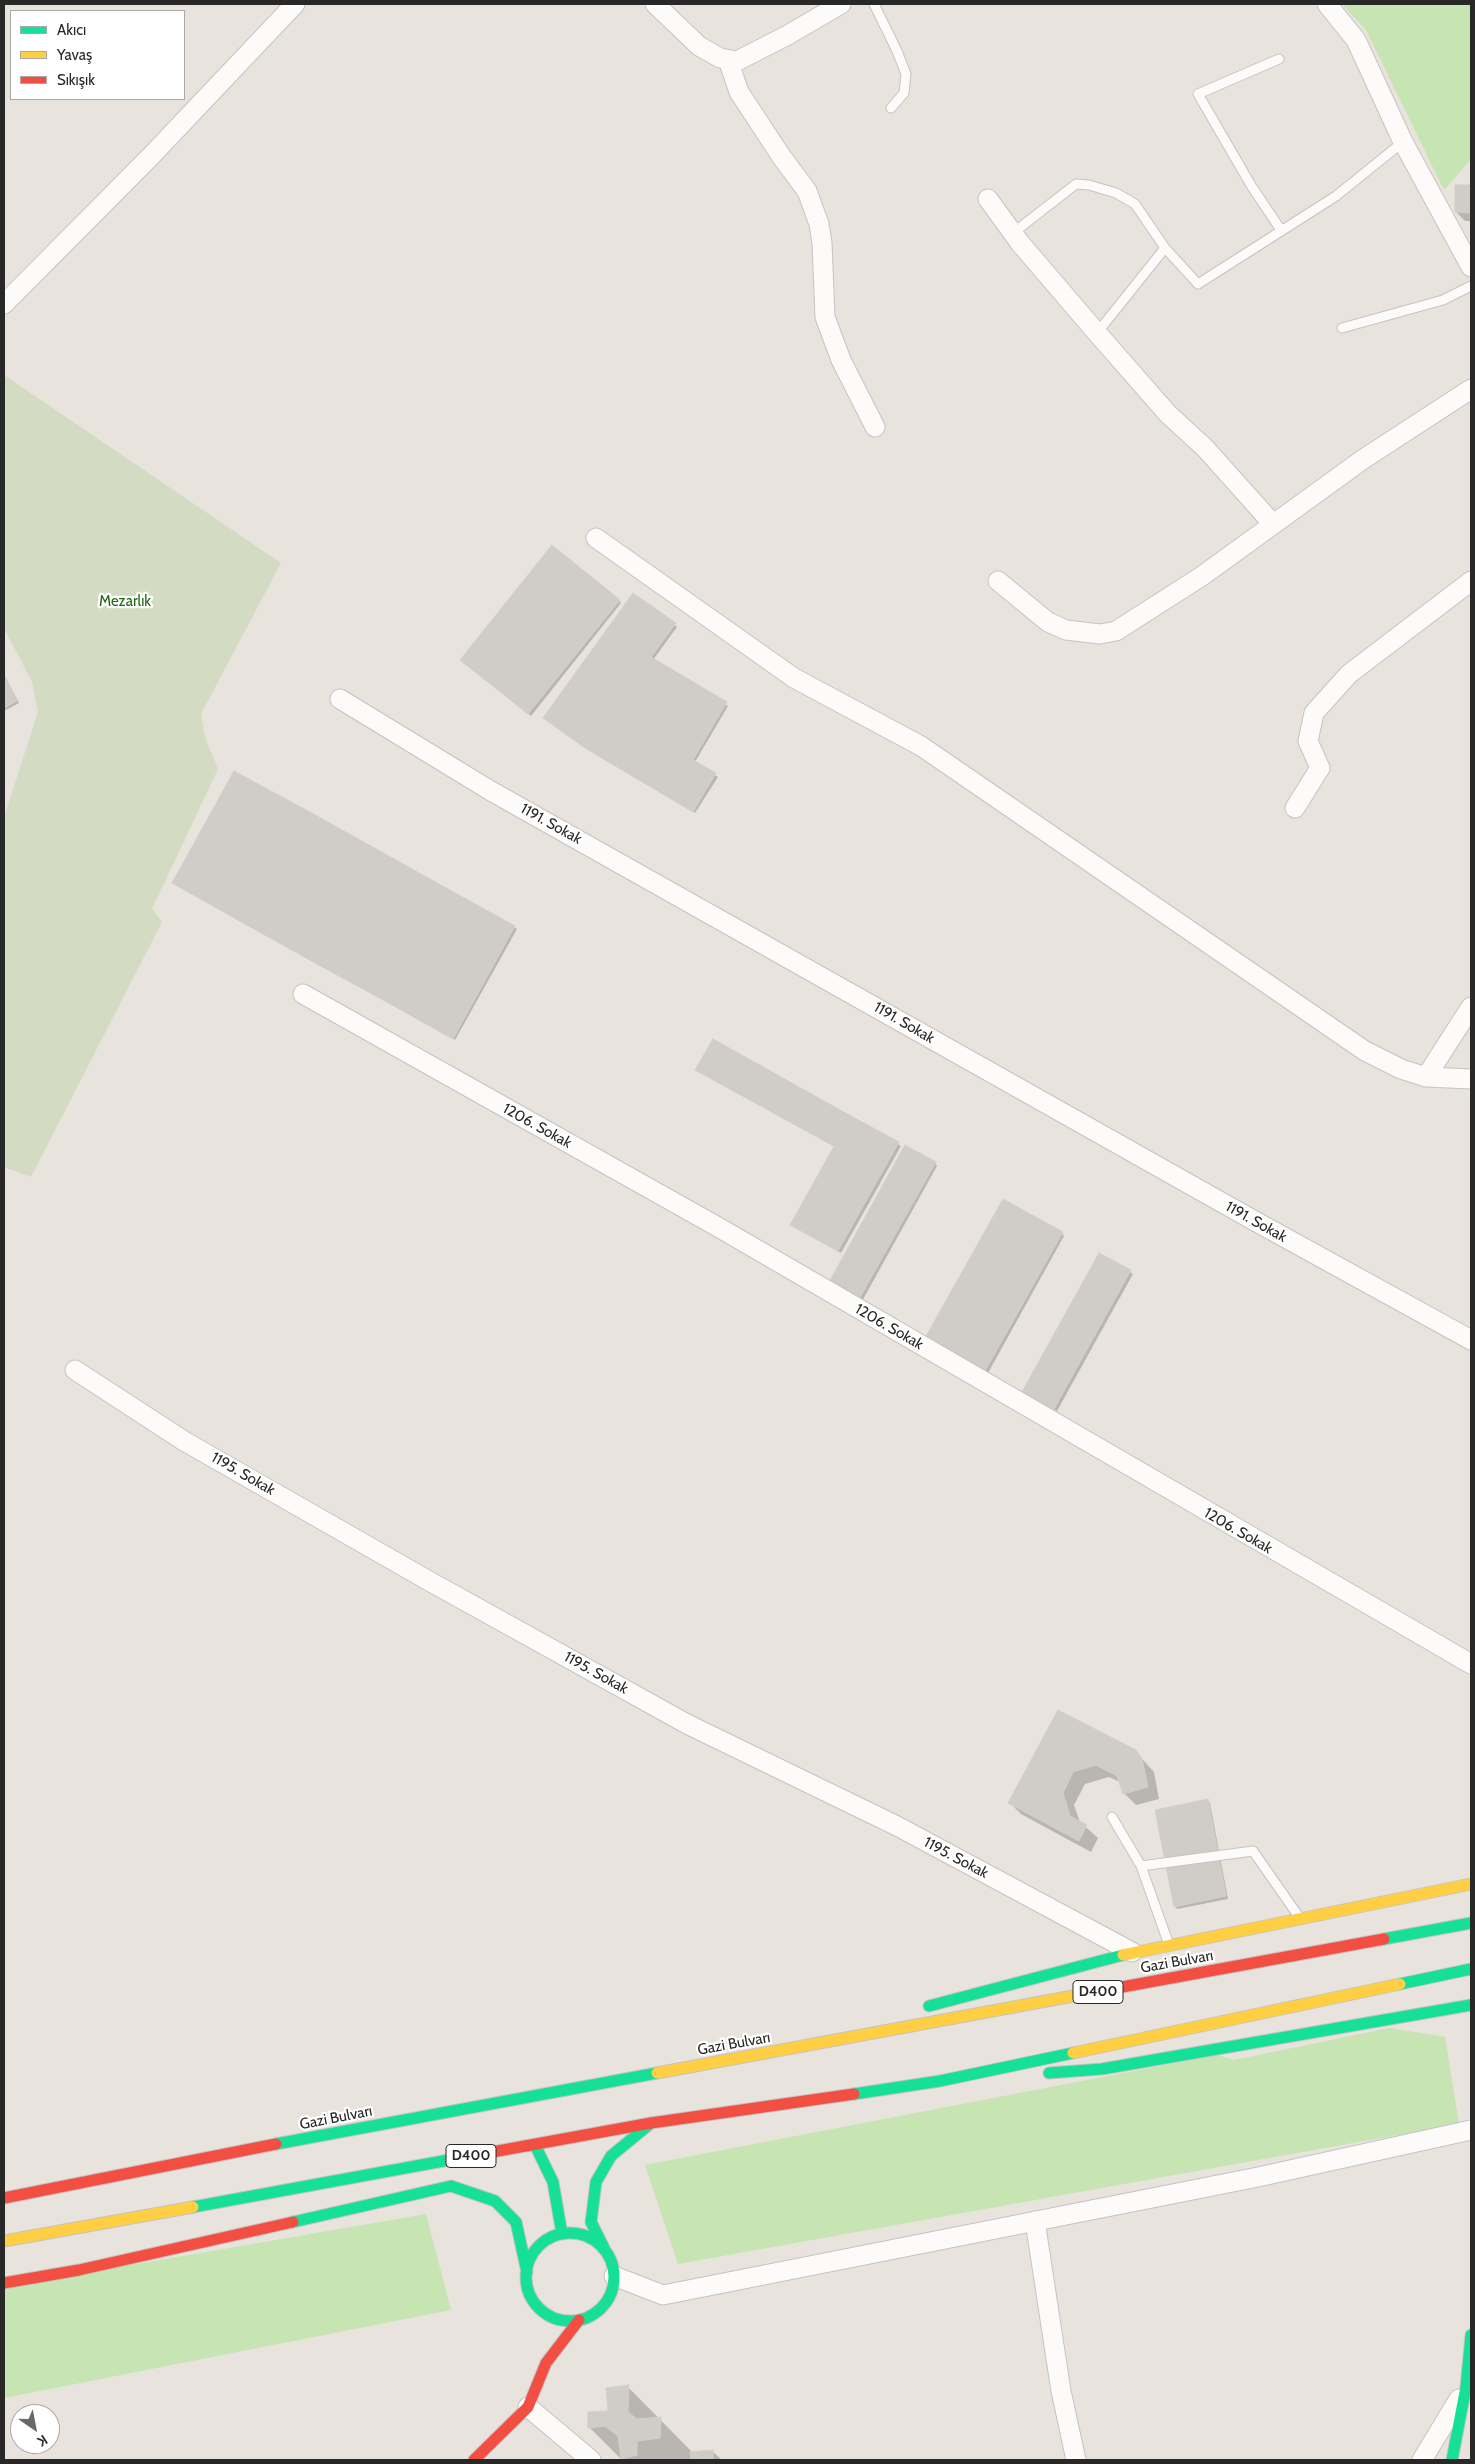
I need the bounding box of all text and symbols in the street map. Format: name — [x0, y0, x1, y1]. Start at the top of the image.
legend — [10, 10, 185, 100]
text: Akıcı — [57, 21, 86, 39]
text: Yavaş — [57, 46, 92, 64]
text: Sıkışık — [57, 71, 95, 89]
park label: Mezarlık — [99, 593, 151, 611]
street label: 1191. Sokak — [517, 800, 585, 848]
street label: 1191. Sokak — [870, 998, 938, 1048]
street label: 1206. Sokak — [499, 1100, 575, 1152]
street label: 1191. Sokak — [1222, 1198, 1290, 1246]
street label: 1206. Sokak — [852, 1300, 926, 1354]
street label: 1195. Sokak — [208, 1449, 278, 1499]
street label: 1206. Sokak — [1201, 1504, 1275, 1558]
street label: 1195. Sokak — [561, 1648, 631, 1698]
street label: 1195. Sokak — [921, 1834, 991, 1882]
street label: Gazi Bulvarı — [1139, 1947, 1215, 1977]
road number: D400 — [1073, 1980, 1123, 2004]
street label: Gazi Bulvarı — [696, 2029, 772, 2059]
street label: Gazi Bulvarı — [298, 2102, 374, 2134]
road number: D400 — [446, 2144, 496, 2168]
north arrow — [10, 2404, 60, 2454]
text: K — [34, 2431, 51, 2451]

